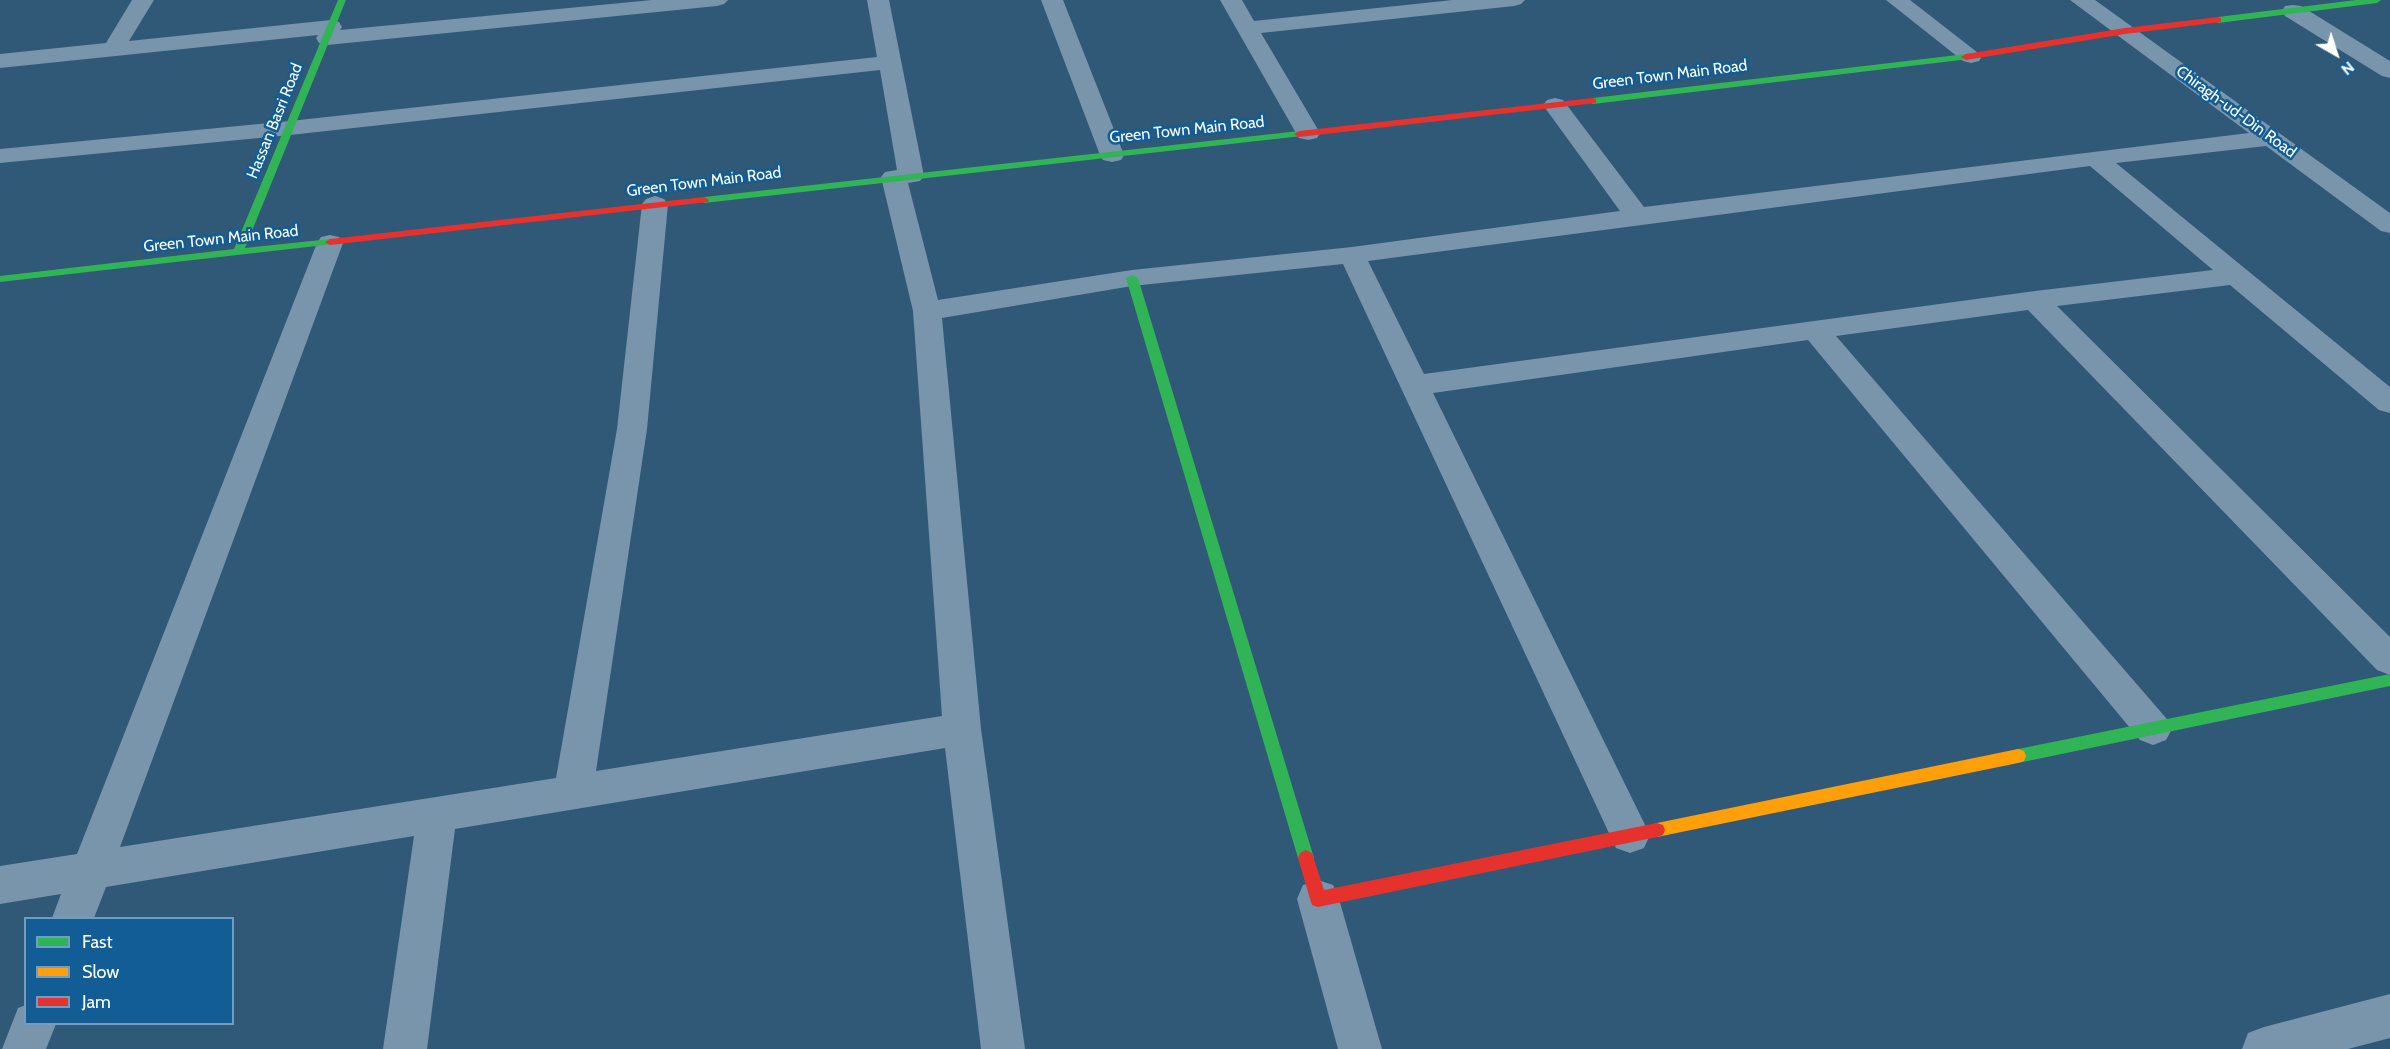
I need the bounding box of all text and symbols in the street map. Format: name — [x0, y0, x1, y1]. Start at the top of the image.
north arrow — [2306, 24, 2366, 84]
street label: Green Town Main Road — [1592, 56, 1748, 94]
text: N — [2337, 57, 2358, 79]
street label: Hassan Basri Road — [243, 60, 307, 182]
street label: Chiragh-ud-Din Road — [2172, 62, 2300, 162]
street label: Green Town Main Road — [1109, 112, 1265, 148]
street label: Green Town Main Road — [626, 163, 782, 201]
street label: Green Town Main Road — [143, 221, 299, 257]
legend — [24, 917, 234, 1025]
text: Fast — [82, 931, 113, 953]
text: Slow — [82, 961, 119, 983]
text: Jam — [82, 991, 111, 1013]

